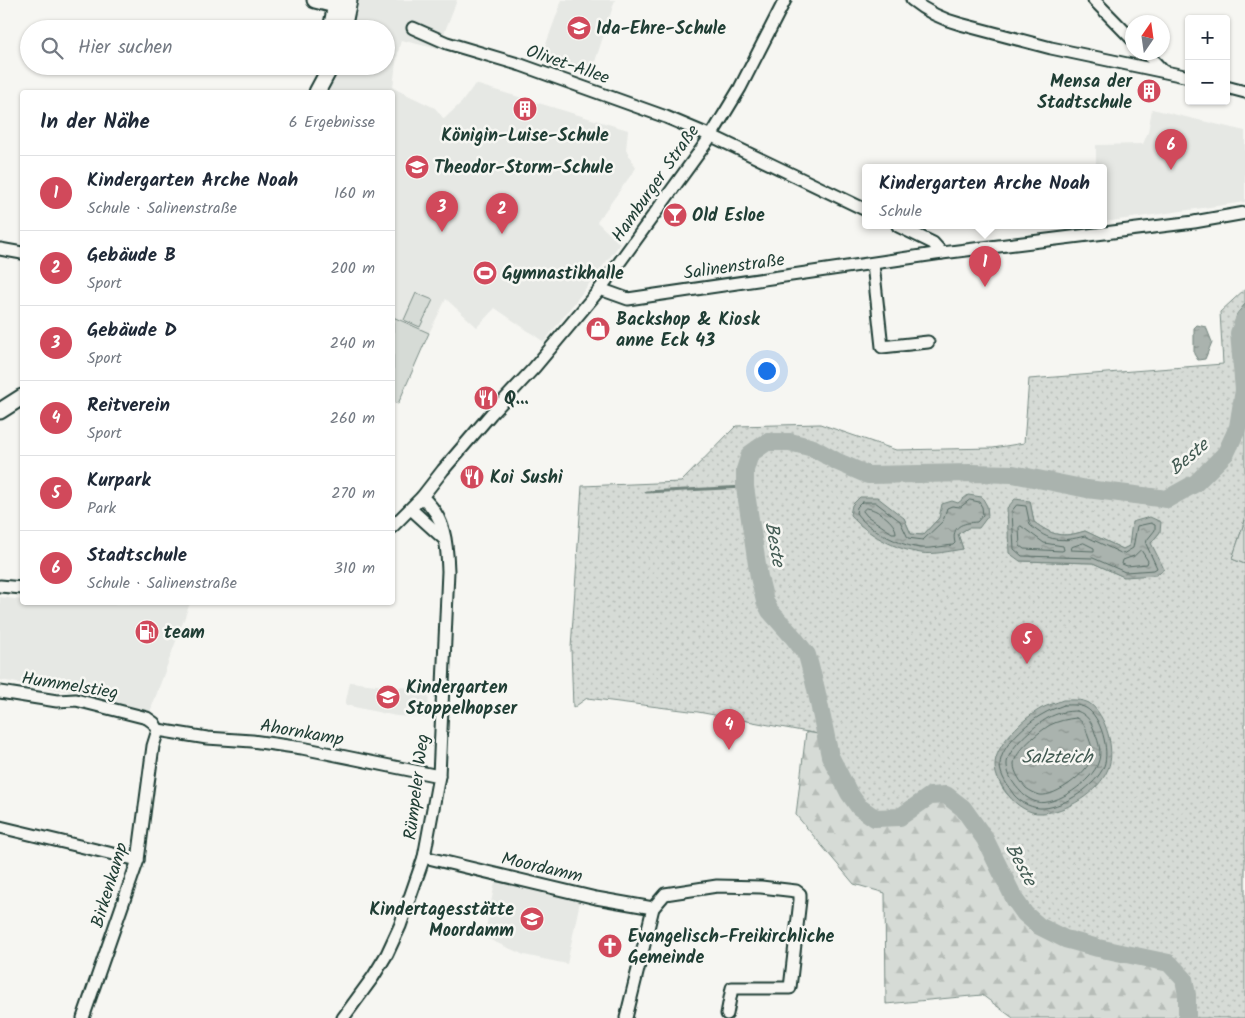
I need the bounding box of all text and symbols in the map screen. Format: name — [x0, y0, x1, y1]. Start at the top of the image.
school or university icon: Ida-Ehre-Schule — [566, 15, 592, 41]
place label: Ida-Ehre-Schule — [596, 15, 726, 44]
north arrow — [1125, 15, 1170, 60]
map controls — [1185, 15, 1230, 105]
button: + — [1185, 15, 1230, 60]
search box — [20, 20, 395, 75]
text: Hier suchen — [78, 33, 172, 63]
icon: search — [38, 34, 66, 62]
street label: Olivet-Allee — [522, 38, 613, 93]
button: − — [1185, 60, 1230, 105]
place label: Mensa der Stadtschule — [1037, 68, 1133, 118]
building icon: Mensa der Stadtschule — [1136, 78, 1162, 104]
building icon: Königin-Luise-Schule — [512, 96, 538, 122]
text: In der Nähe — [40, 106, 150, 139]
text: 6 Ergebnisse — [289, 110, 375, 135]
street label: Hamburger Straße — [605, 119, 708, 249]
place label: Königin-Luise-Schule — [441, 122, 609, 151]
pin: 6 — [1155, 129, 1187, 170]
school or university icon: Theodor-Storm-Schule — [404, 154, 430, 180]
place label: Theodor-Storm-Schule — [434, 154, 613, 183]
popup — [862, 164, 1107, 229]
text: Kindergarten Arche Noah — [87, 166, 298, 196]
text: Kindergarten Arche Noah — [879, 169, 1090, 199]
text: 1 — [54, 181, 58, 206]
text: 160 m — [334, 181, 375, 206]
pin: 3 — [426, 191, 458, 232]
pin: 2 — [486, 193, 518, 234]
text: Schule · Salinenstraße — [87, 196, 237, 221]
text: Schule — [879, 199, 922, 224]
bar icon: Old Esloe — [662, 202, 688, 228]
place label: Old Esloe — [692, 202, 765, 231]
text: Gebäude B — [87, 241, 176, 271]
street label: Salinenstraße — [682, 246, 787, 289]
pin: 1 — [969, 246, 1001, 287]
text: 2 — [51, 256, 61, 281]
text: 200 m — [331, 256, 375, 281]
sports icon: Gymnastikhalle — [472, 260, 498, 286]
place label: Gymnastikhalle — [502, 260, 624, 289]
text: Sport — [87, 271, 122, 296]
place label: Backshop & Kiosk anne Eck 43 — [616, 306, 761, 356]
text: Gebäude D — [87, 316, 177, 346]
shop icon: Backshop & Kiosk anne Eck 43 — [585, 316, 611, 342]
text: 3 — [52, 331, 60, 356]
text: 240 m — [330, 331, 375, 356]
text: Sport — [87, 346, 122, 371]
your location — [754, 358, 780, 384]
restaurant icon: Q... — [473, 385, 499, 411]
place label: Q... — [504, 385, 529, 414]
text: Reitverein — [87, 391, 170, 421]
text: 4 — [52, 406, 60, 431]
text: 260 m — [330, 406, 375, 431]
text: Sport — [87, 421, 122, 446]
water label: Beste — [1163, 430, 1218, 483]
restaurant icon: Koi Sushi — [459, 464, 485, 490]
place label: Koi Sushi — [490, 464, 563, 493]
text: Kurpark — [87, 466, 151, 496]
text: 5 — [52, 481, 60, 506]
text: 270 m — [331, 481, 375, 506]
text: Park — [87, 496, 116, 521]
water label: Beste — [755, 520, 793, 571]
text: Stadtschule — [87, 541, 187, 571]
text: 6 — [52, 556, 60, 581]
text: 310 m — [334, 556, 375, 581]
text: Schule · Salinenstraße — [87, 571, 237, 596]
fuel station icon: team — [134, 619, 160, 645]
place label: team — [164, 619, 205, 648]
pin: 5 — [1011, 623, 1043, 664]
street label: Hummelstieg — [19, 665, 120, 708]
place label: Kindergarten Stoppelhopser — [406, 674, 518, 724]
school or university icon: Kindergarten Stoppelhopser — [375, 684, 401, 710]
pin: 4 — [713, 709, 745, 750]
street label: Ahornkamp — [258, 712, 346, 755]
street label: Rümpeler Weg — [397, 733, 438, 842]
water label: Salzteich — [1021, 743, 1094, 773]
water label: Beste — [997, 838, 1045, 894]
street label: Birkenkamp — [84, 839, 137, 932]
street label: Moordamm — [498, 845, 585, 892]
place label: Kindertagesstätte Moordamm — [369, 896, 514, 946]
school or university icon: Kindertagesstätte Moordamm — [519, 906, 545, 932]
place label: Evangelisch-Freikirchliche Gemeinde — [628, 923, 835, 973]
church icon: Evangelisch-Freikirchliche Gemeinde — [597, 933, 623, 959]

